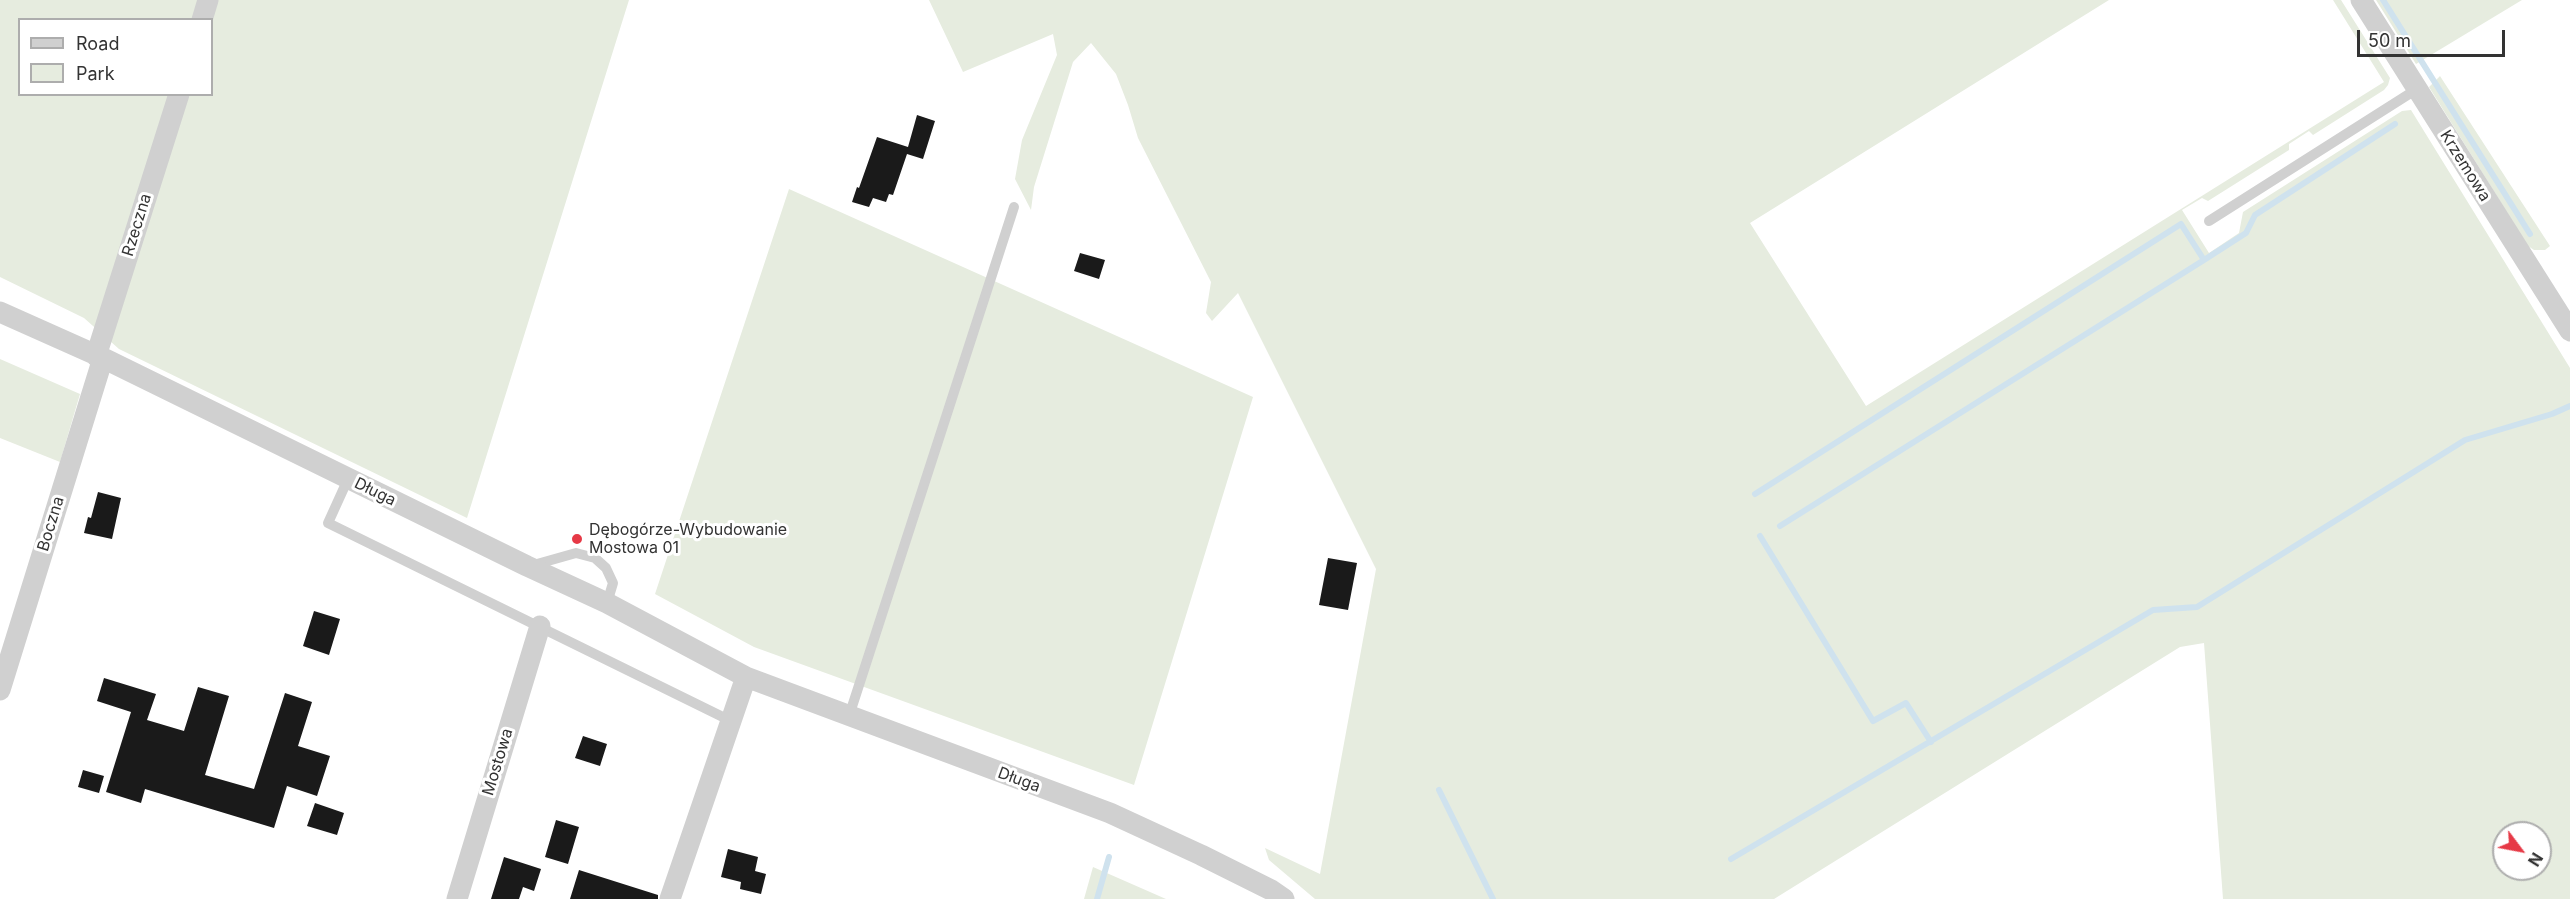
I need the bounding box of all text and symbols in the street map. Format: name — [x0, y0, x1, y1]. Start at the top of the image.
legend — [18, 18, 213, 96]
scale bar — [2360, 18, 2508, 56]
text: 50 m — [2368, 30, 2411, 51]
text: Road — [76, 33, 119, 54]
text: Park — [76, 63, 115, 84]
street label: Krzemowa — [2436, 127, 2494, 205]
street label: Rzeczna — [118, 191, 156, 259]
street label: Długa — [351, 474, 399, 510]
street label: Boczna — [34, 494, 68, 554]
place label: Dębogórze-Wybudowanie Mostowa 01 — [589, 520, 787, 558]
marker: Dębogórze-Wybudowanie Mostowa 01 — [570, 532, 584, 546]
street label: Mostowa — [479, 726, 517, 798]
street label: Długa — [995, 764, 1043, 796]
north arrow — [2492, 821, 2552, 881]
text: N — [2524, 849, 2547, 870]

